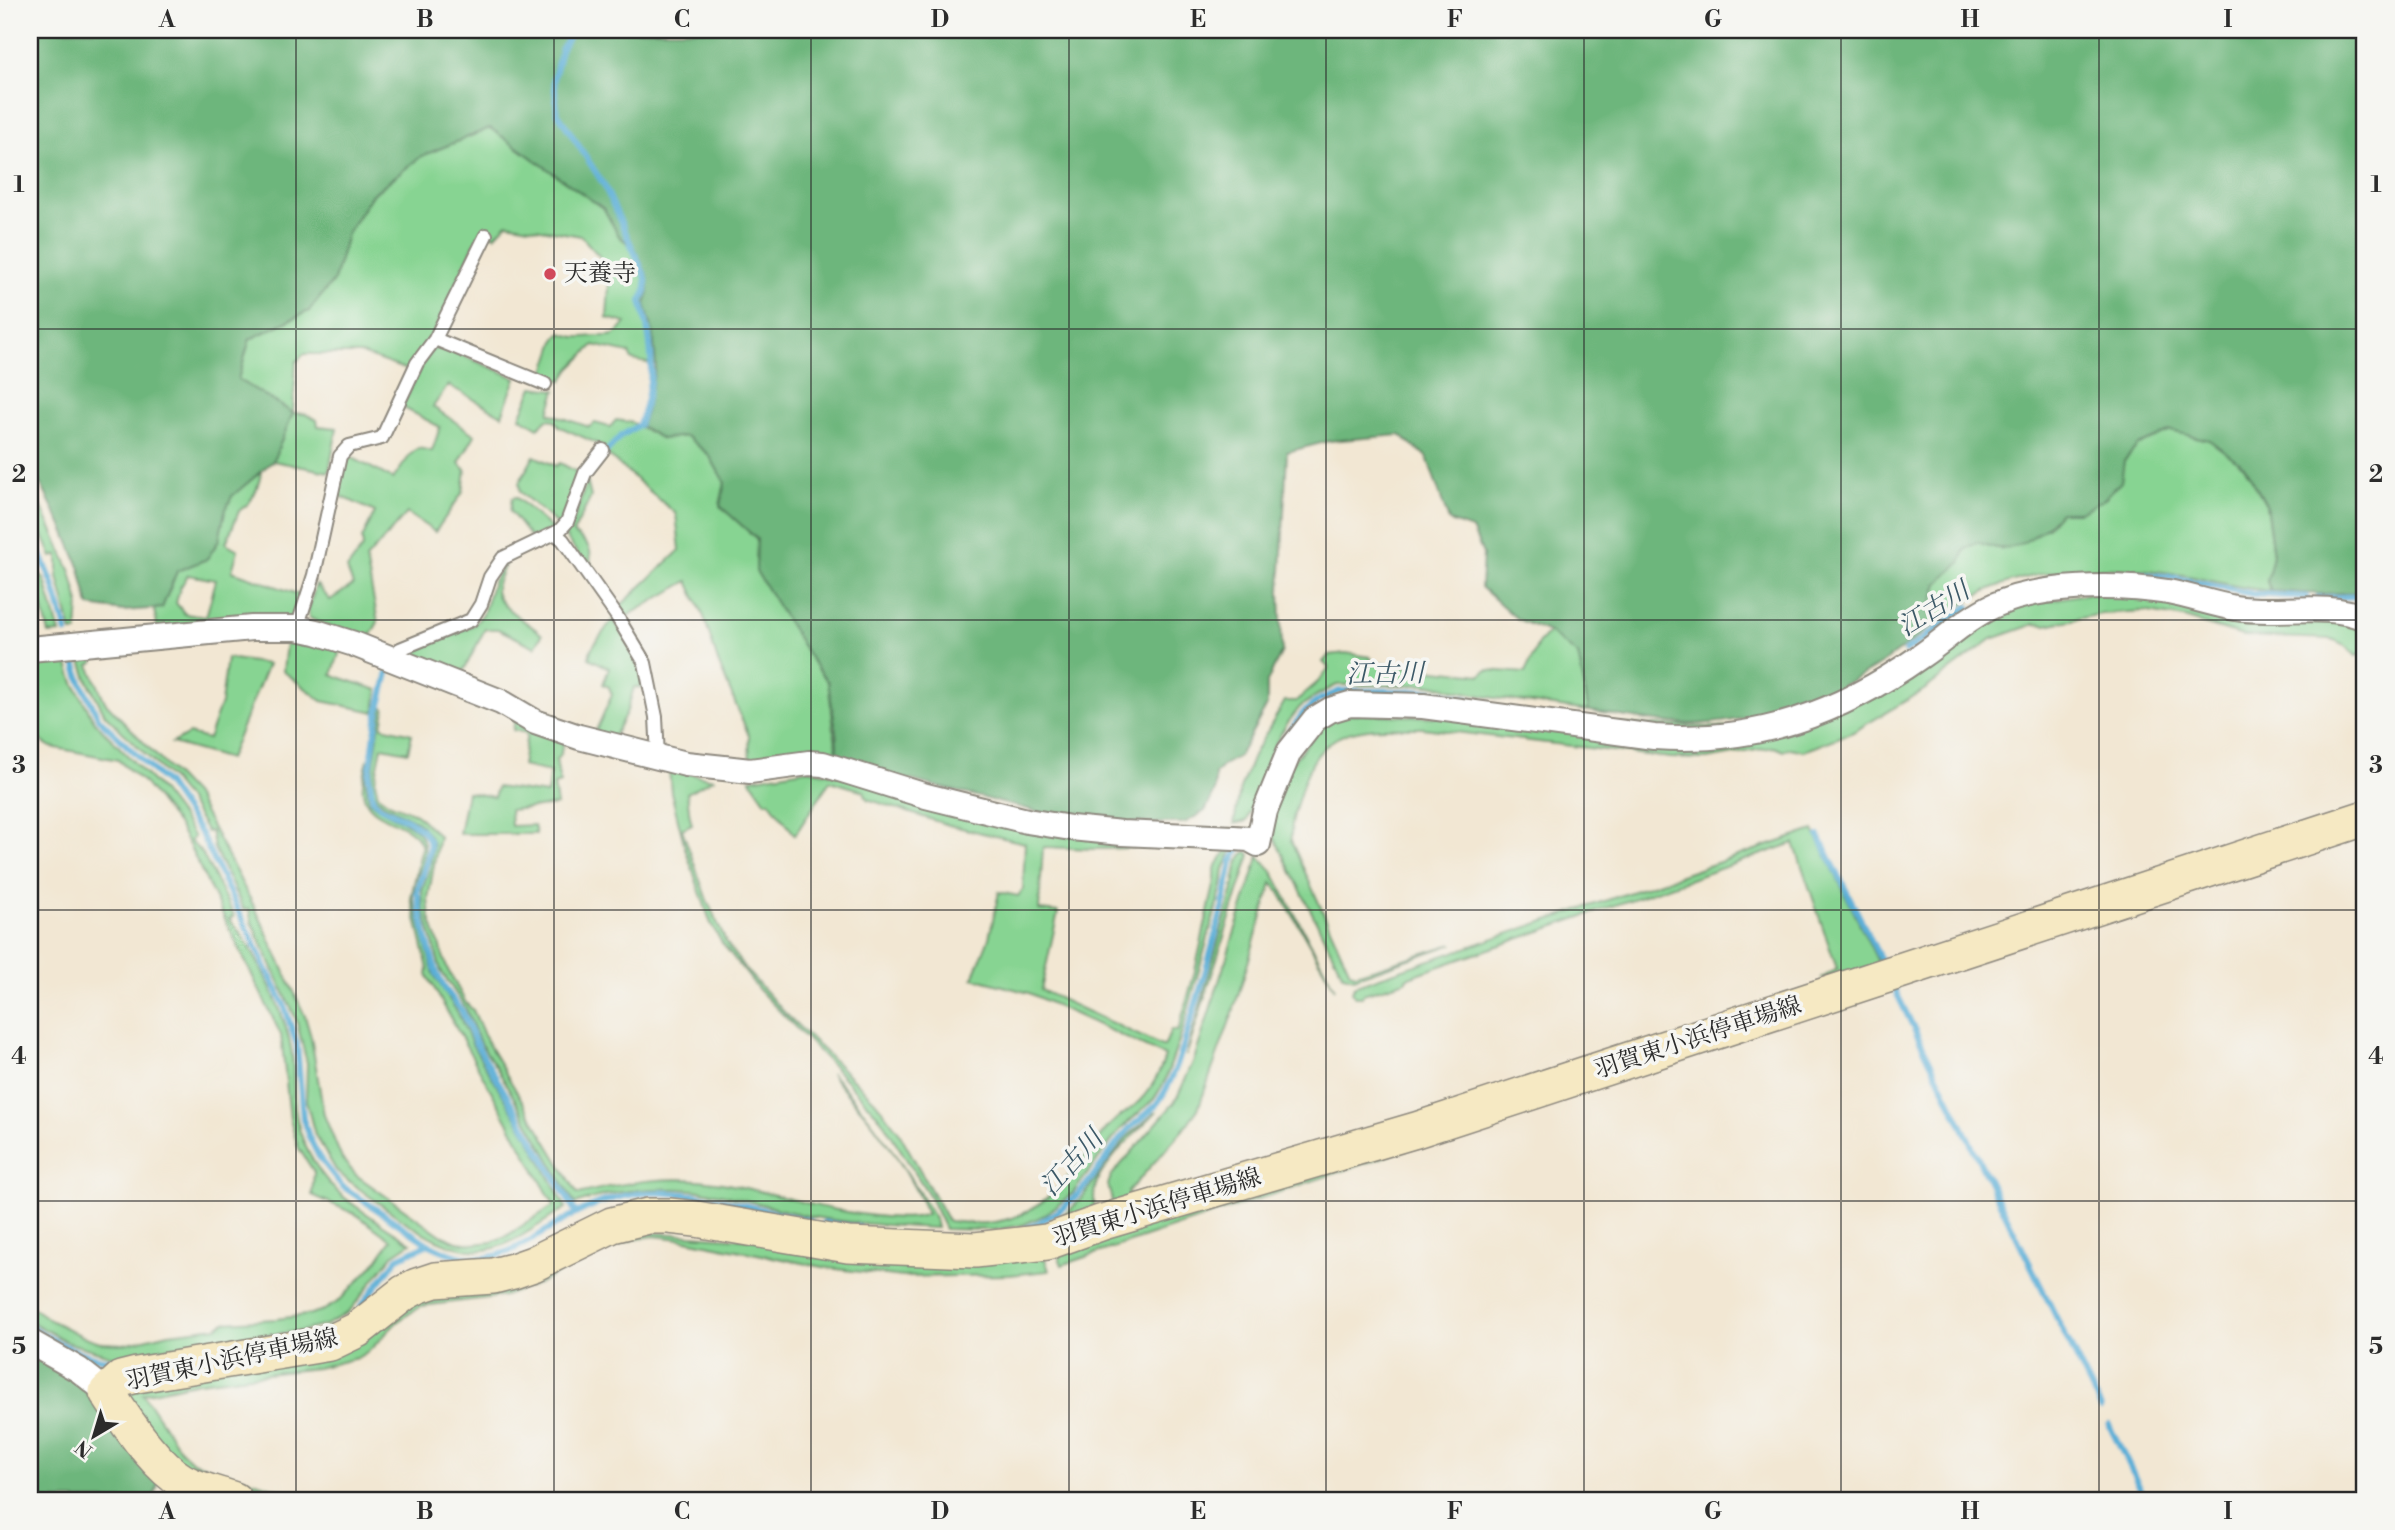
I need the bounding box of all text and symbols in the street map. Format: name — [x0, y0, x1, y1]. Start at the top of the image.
text: A — [158, 6, 176, 34]
text: B — [416, 6, 434, 34]
text: C — [674, 6, 690, 34]
text: D — [931, 6, 949, 34]
text: E — [1190, 6, 1206, 34]
text: F — [1447, 6, 1463, 34]
text: G — [1704, 6, 1722, 34]
text: H — [1961, 6, 1980, 34]
text: I — [2224, 6, 2233, 34]
text: 1 — [13, 171, 25, 199]
text: 1 — [2370, 171, 2382, 199]
place label: 天養寺 — [564, 259, 636, 289]
marker: 天養寺 — [542, 266, 558, 282]
text: 2 — [12, 461, 26, 489]
text: 2 — [2369, 461, 2383, 489]
water label: 江古川 — [1892, 573, 1978, 643]
water label: 江古川 — [1346, 657, 1427, 691]
text: 3 — [12, 752, 26, 780]
text: 3 — [2369, 752, 2383, 780]
street label: 羽賀東小浜停車場線 — [1591, 990, 1805, 1086]
text: 4 — [11, 1043, 27, 1071]
text: 4 — [2368, 1043, 2384, 1071]
water label: 江古川 — [1034, 1121, 1112, 1203]
street label: 羽賀東小浜停車場線 — [1049, 1162, 1265, 1254]
street label: 羽賀東小浜停車場線 — [123, 1323, 341, 1397]
text: 5 — [12, 1333, 26, 1361]
text: 5 — [2369, 1333, 2383, 1361]
north arrow — [60, 1400, 130, 1470]
text: N — [71, 1435, 97, 1463]
text: A — [158, 1498, 176, 1526]
text: B — [416, 1498, 434, 1526]
text: C — [674, 1498, 690, 1526]
text: D — [931, 1498, 949, 1526]
text: E — [1190, 1498, 1206, 1526]
text: F — [1447, 1498, 1463, 1526]
text: G — [1704, 1498, 1722, 1526]
text: H — [1961, 1498, 1980, 1526]
text: I — [2224, 1498, 2233, 1526]

